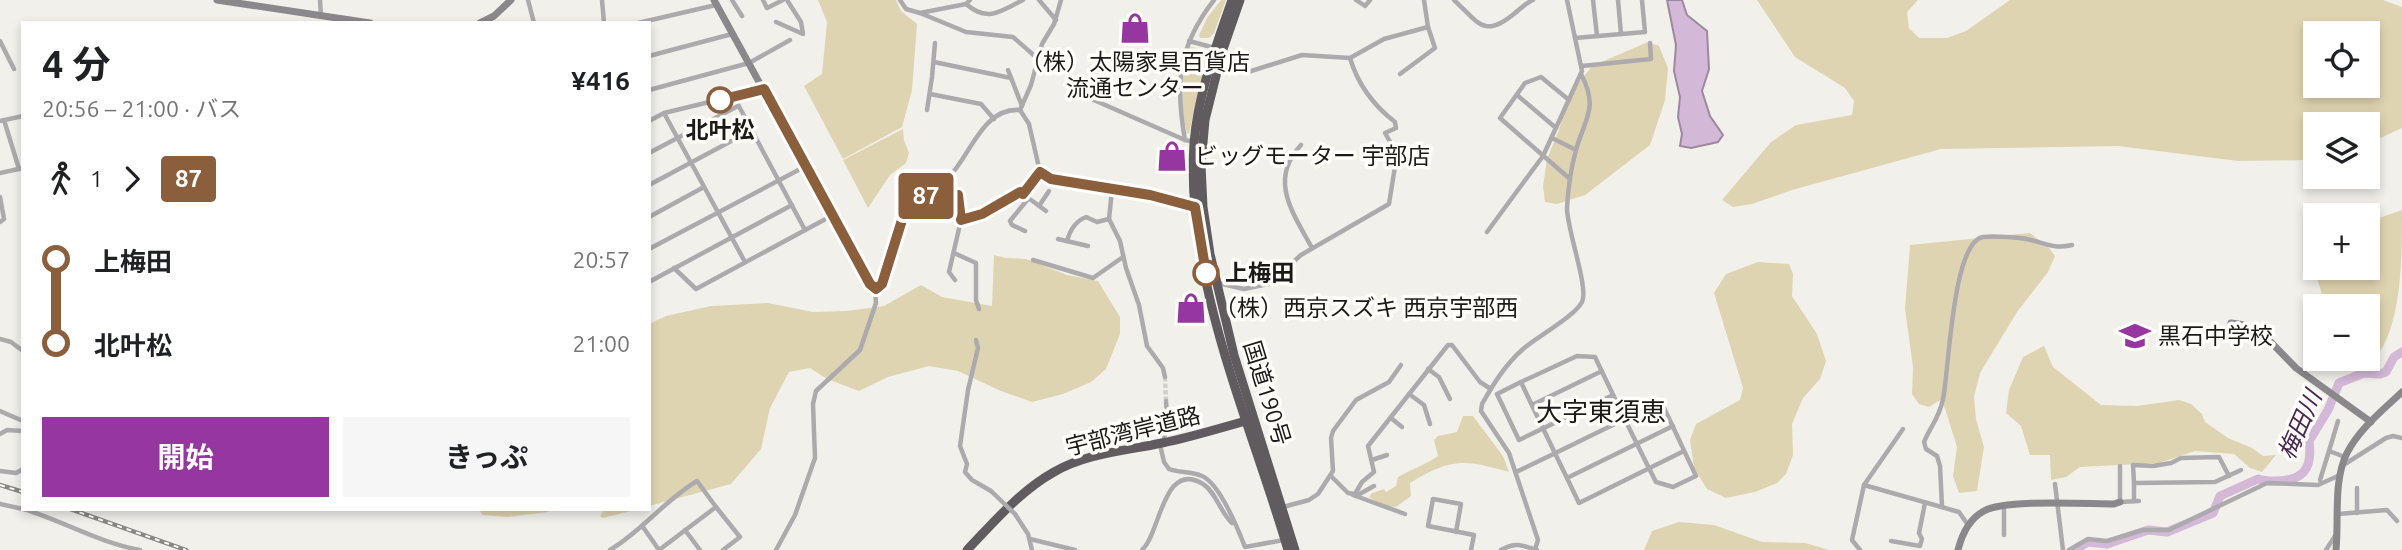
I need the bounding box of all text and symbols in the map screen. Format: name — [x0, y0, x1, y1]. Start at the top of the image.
shop icon: （株）太陽家具百貨店 流通センター — [1118, 11, 1152, 45]
map controls — [2303, 21, 2380, 371]
button: locate — [2303, 21, 2380, 98]
text: 4 分 — [42, 43, 110, 85]
place label: （株）太陽家具百貨店 流通センター — [1020, 49, 1250, 100]
text: ¥416 — [571, 66, 630, 95]
marker: 北叶松 — [707, 87, 733, 113]
text: 20:56 – 21:00 · バス — [42, 96, 241, 121]
button: layers — [2303, 112, 2380, 189]
place label: 北叶松 — [686, 117, 755, 142]
shop icon: ビッグモーター 宇部店 — [1155, 139, 1189, 173]
place label: ビッグモーター 宇部店 — [1195, 143, 1430, 168]
icon: walk — [42, 160, 80, 198]
icon: forward — [113, 160, 151, 198]
text: 87 — [175, 165, 202, 192]
text: 1 — [90, 166, 103, 191]
line badge: 87 — [894, 173, 958, 219]
text: 87 — [912, 182, 940, 209]
button: + — [2303, 203, 2380, 280]
text: 上梅田 — [94, 247, 172, 276]
text: 20:57 — [572, 247, 630, 272]
marker: 上梅田 — [1193, 260, 1219, 286]
place label: 上梅田 — [1225, 260, 1294, 285]
shop icon: （株）西京スズキ 西京宇部西 — [1174, 291, 1208, 325]
button: − — [2303, 294, 2380, 371]
place label: （株）西京スズキ 西京宇部西 — [1214, 295, 1518, 320]
school or university icon: 黒石中学校 — [2118, 319, 2152, 353]
place label: 黒石中学校 — [2158, 323, 2273, 348]
text: 北叶松 — [94, 331, 172, 360]
text: 21:00 — [572, 331, 630, 356]
street label: 国道190号 — [1240, 338, 1295, 448]
water label: 梅田川 — [2273, 384, 2328, 463]
district label: 大字東須恵 — [1536, 397, 1666, 426]
street label: 宇部湾岸道路 — [1063, 402, 1203, 459]
button: 開始 — [42, 417, 329, 497]
button: きっぷ — [343, 417, 630, 497]

